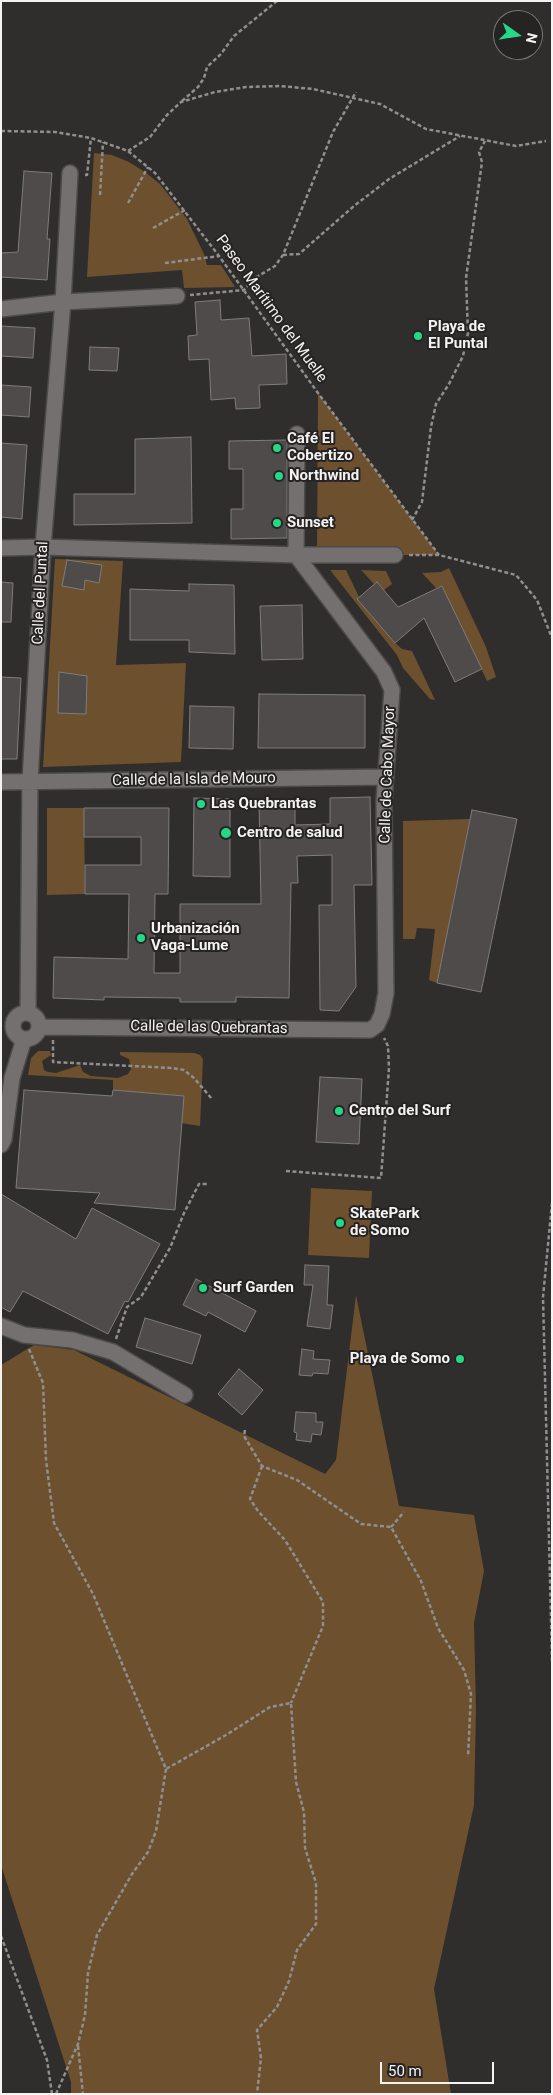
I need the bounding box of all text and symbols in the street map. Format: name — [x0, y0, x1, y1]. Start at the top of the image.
north arrow — [493, 10, 543, 60]
text: N — [523, 32, 541, 45]
street label: Paseo Marítimo del Muelle — [211, 232, 331, 386]
place label: Playa de El Puntal — [428, 318, 488, 353]
marker: Playa de El Puntal — [412, 330, 424, 342]
place label: Café El Cobertizo — [287, 430, 353, 465]
marker: Café El Cobertizo — [271, 442, 283, 454]
place label: Northwind — [289, 467, 359, 485]
marker: Northwind — [273, 470, 285, 482]
place label: Sunset — [287, 514, 334, 532]
marker: Sunset — [271, 517, 283, 529]
street label: Calle del Puntal — [29, 541, 53, 645]
street label: Calle de Cabo Mayor — [377, 706, 399, 844]
street label: Calle de la Isla de Mouro — [112, 770, 276, 790]
place label: Las Quebrantas — [211, 795, 316, 813]
marker: Las Quebrantas — [195, 798, 207, 810]
place label: Centro de salud — [237, 824, 343, 842]
marker: Centro de salud — [219, 826, 233, 840]
place label: Urbanización Vaga-Lume — [151, 920, 240, 955]
marker: Urbanización Vaga-Lume — [135, 932, 147, 944]
street label: Calle de las Quebrantas — [130, 1018, 288, 1038]
place label: Centro del Surf — [349, 1102, 451, 1120]
marker: Centro del Surf — [333, 1105, 345, 1117]
place label: SkatePark de Somo — [350, 1205, 420, 1240]
marker: SkatePark de Somo — [334, 1217, 346, 1229]
place label: Surf Garden — [213, 1279, 294, 1297]
marker: Surf Garden — [197, 1282, 209, 1294]
place label: Playa de Somo — [350, 1350, 450, 1368]
marker: Playa de Somo — [454, 1353, 466, 1365]
scale bar — [383, 2052, 497, 2084]
text: 50 m — [388, 2062, 422, 2080]

